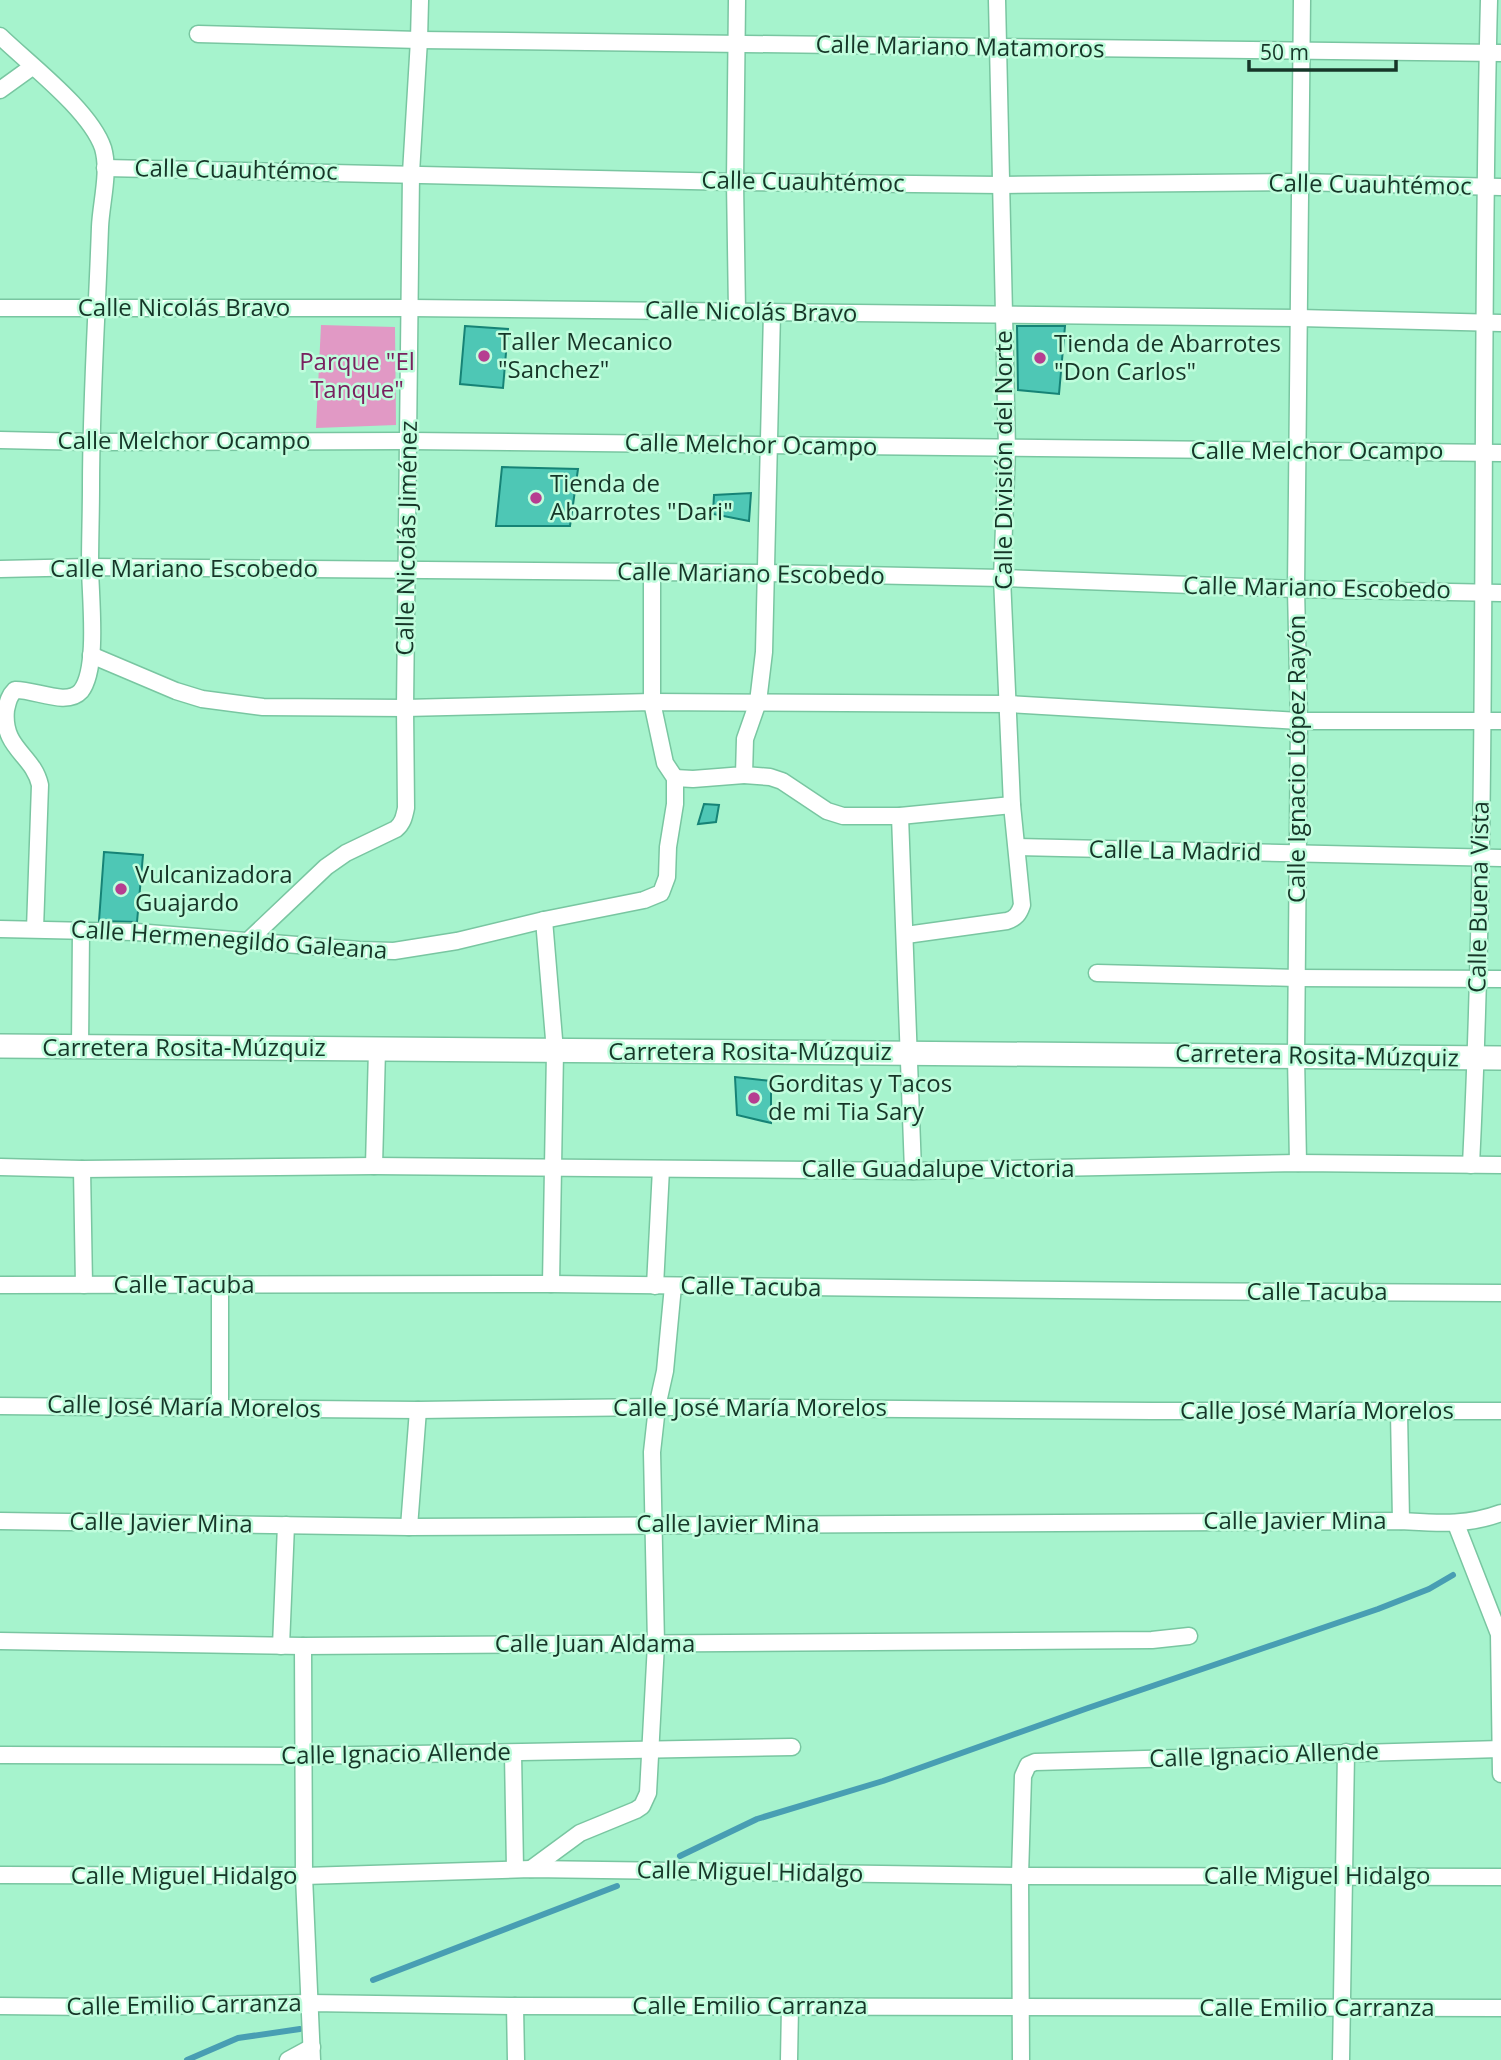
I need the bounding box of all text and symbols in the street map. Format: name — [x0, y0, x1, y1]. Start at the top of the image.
street label: Calle Mariano Matamoros — [815, 26, 1105, 65]
scale bar — [1249, 28, 1396, 72]
text: 50 m — [1260, 38, 1309, 66]
street label: Calle Cuauhtémoc — [134, 150, 338, 187]
street label: Calle Cuauhtémoc — [701, 162, 905, 199]
street label: Calle Cuauhtémoc — [1268, 165, 1472, 202]
street label: Calle Nicolás Bravo — [78, 290, 290, 323]
street label: Calle Nicolás Bravo — [645, 292, 858, 329]
place label: Taller Mecanico "Sanchez" — [498, 324, 673, 385]
place label: Tienda de Abarrotes "Don Carlos" — [1054, 326, 1281, 387]
street label: Calle División del Norte — [986, 330, 1019, 590]
park label: Parque "El Tanque" — [299, 344, 415, 405]
marker: Taller Mecanico "Sanchez" — [476, 348, 492, 364]
marker: Tienda de Abarrotes "Don Carlos" — [1032, 350, 1048, 366]
street label: Calle Nicolás Jiménez — [387, 420, 424, 656]
street label: Calle Melchor Ocampo — [58, 423, 310, 456]
street label: Calle Melchor Ocampo — [624, 425, 878, 462]
street label: Calle Melchor Ocampo — [1191, 433, 1443, 466]
place label: Tienda de Abarrotes "Dari" — [550, 466, 733, 527]
marker: Tienda de Abarrotes "Dari" — [528, 490, 544, 506]
street label: Calle Mariano Escobedo — [50, 551, 318, 584]
street label: Calle Mariano Escobedo — [617, 554, 885, 591]
street label: Calle Mariano Escobedo — [1183, 568, 1451, 605]
street label: Calle Ignacio López Rayón — [1279, 615, 1312, 903]
street label: Calle Buena Vista — [1459, 801, 1496, 993]
street label: Calle La Madrid — [1088, 831, 1262, 868]
place label: Vulcanizadora Guajardo — [135, 857, 293, 918]
marker: Vulcanizadora Guajardo — [113, 881, 129, 897]
street label: Calle Hermenegildo Galeana — [70, 911, 389, 966]
street label: Carretera Rosita-Múzquiz — [42, 1030, 326, 1063]
street label: Carretera Rosita-Múzquiz — [608, 1034, 892, 1067]
street label: Carretera Rosita-Múzquiz — [1175, 1036, 1459, 1073]
place label: Gorditas y Tacos de mi Tia Sary — [768, 1066, 952, 1127]
marker: Gorditas y Tacos de mi Tia Sary — [746, 1090, 762, 1106]
street label: Calle Guadalupe Victoria — [801, 1151, 1075, 1184]
street label: Calle Tacuba — [113, 1267, 255, 1300]
street label: Calle Tacuba — [680, 1268, 822, 1303]
street label: Calle Tacuba — [1246, 1274, 1388, 1307]
street label: Calle José María Morelos — [47, 1387, 321, 1424]
street label: Calle José María Morelos — [613, 1390, 887, 1423]
street label: Calle José María Morelos — [1180, 1393, 1454, 1426]
street label: Calle Javier Mina — [69, 1503, 253, 1540]
street label: Calle Javier Mina — [1203, 1503, 1387, 1536]
street label: Calle Javier Mina — [636, 1506, 820, 1539]
street label: Calle Juan Aldama — [495, 1626, 695, 1659]
street label: Calle Ignacio Allende — [1148, 1733, 1379, 1774]
street label: Calle Ignacio Allende — [281, 1734, 511, 1771]
street label: Calle Miguel Hidalgo — [636, 1852, 864, 1889]
street label: Calle Miguel Hidalgo — [71, 1858, 297, 1891]
street label: Calle Miguel Hidalgo — [1204, 1858, 1430, 1891]
street label: Calle Emilio Carranza — [66, 1985, 302, 2022]
street label: Calle Emilio Carranza — [632, 1988, 868, 2021]
street label: Calle Emilio Carranza — [1199, 1990, 1435, 2023]

